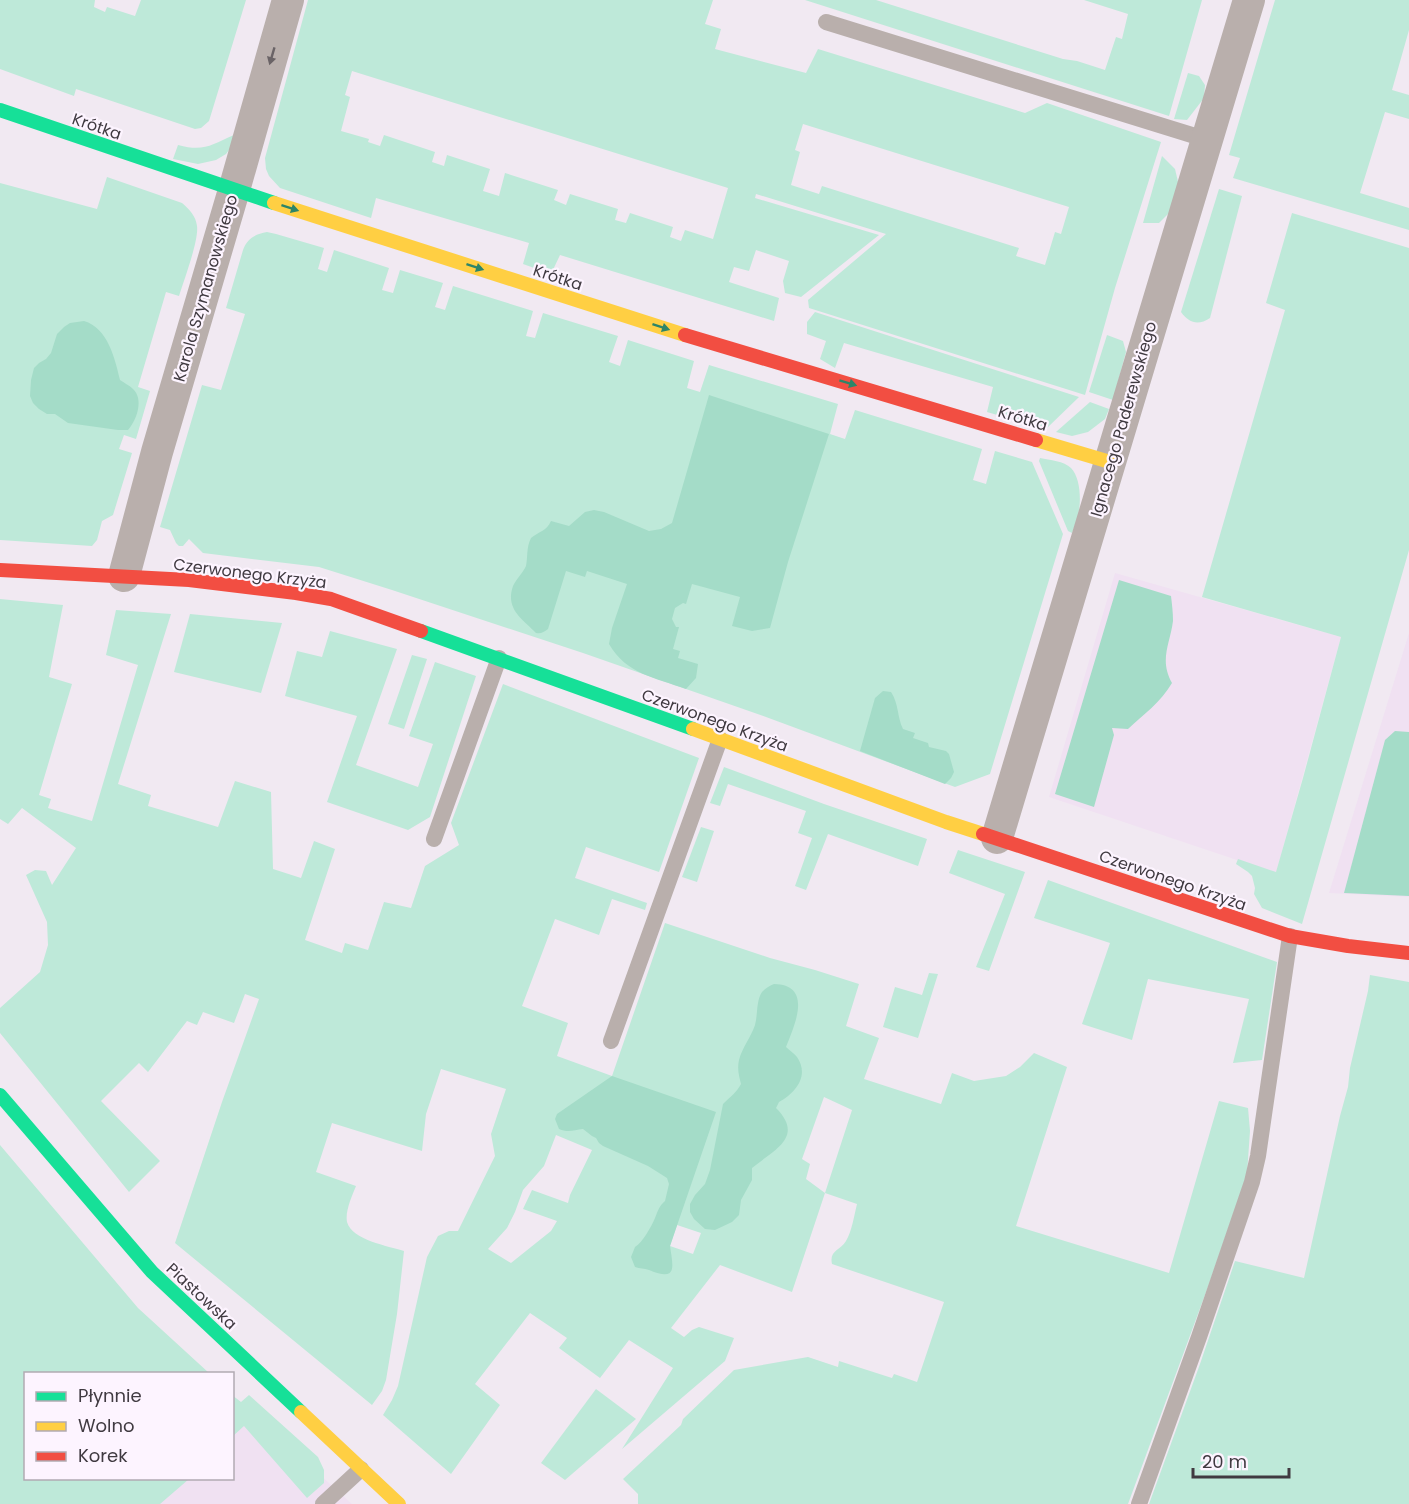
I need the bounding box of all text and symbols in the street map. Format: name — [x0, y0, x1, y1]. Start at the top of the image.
one-way arrow — [267, 47, 276, 65]
street label: Krótka — [69, 107, 125, 146]
street label: Karola Szymanowskiego — [168, 192, 243, 384]
one-way arrow — [281, 204, 299, 213]
street label: Krótka — [530, 259, 586, 296]
one-way arrow — [466, 263, 484, 273]
street label: Ignacego Paderewskiego — [1085, 319, 1162, 519]
one-way arrow — [652, 323, 670, 332]
one-way arrow — [839, 379, 857, 388]
street label: Krótka — [995, 400, 1050, 437]
street label: Czerwonego Krzyża — [172, 553, 328, 594]
street label: Czerwonego Krzyża — [638, 683, 791, 758]
street label: Czerwonego Krzyża — [1096, 844, 1250, 916]
street label: Piastowska — [161, 1258, 242, 1335]
legend — [24, 1372, 234, 1480]
text: Płynnie — [78, 1383, 142, 1408]
text: Wolno — [78, 1413, 135, 1438]
scale bar — [1193, 1441, 1289, 1479]
text: Korek — [78, 1443, 128, 1468]
text: 20 m — [1202, 1449, 1247, 1474]

